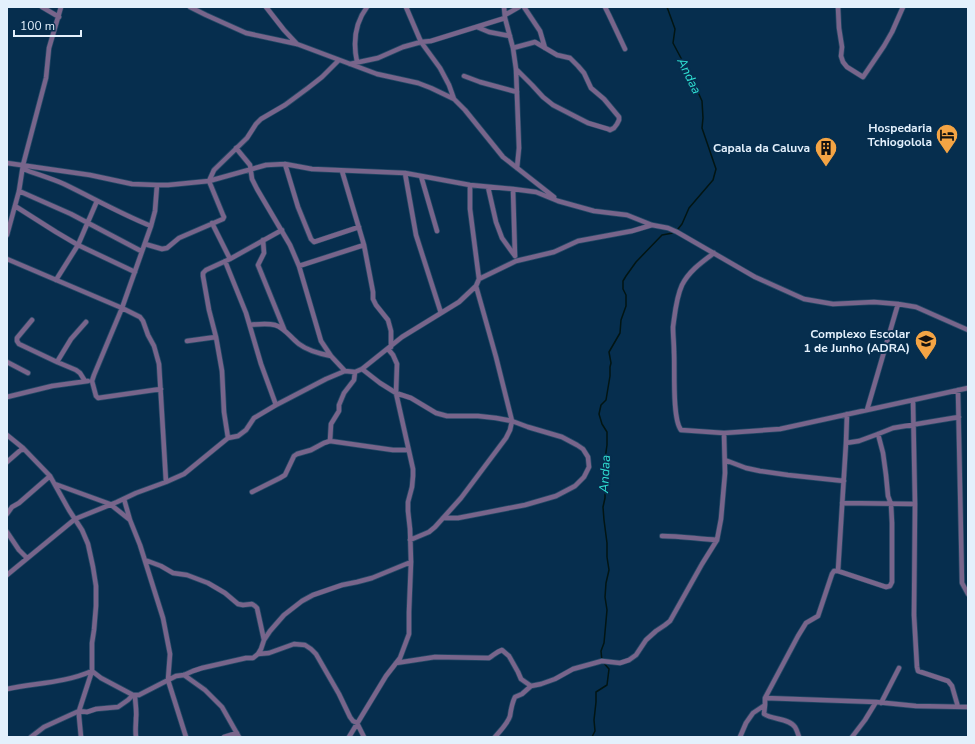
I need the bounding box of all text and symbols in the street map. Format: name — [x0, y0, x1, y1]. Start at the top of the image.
scale bar — [14, 12, 81, 38]
text: 100 m — [20, 18, 55, 34]
water label: Andaa — [672, 54, 706, 97]
place label: Hospedaria Tchiogolola — [868, 120, 932, 150]
hotel icon: Hospedaria Tchiogolola — [934, 122, 960, 155]
building icon: Capala da Caluva — [813, 135, 839, 168]
place label: Capala da Caluva — [713, 140, 810, 156]
place label: Complexo Escolar 1 de Junho (ADRA) — [804, 326, 910, 356]
school or university icon: Complexo Escolar 1 de Junho (ADRA) — [913, 328, 939, 361]
water label: Andaa — [595, 454, 615, 495]

